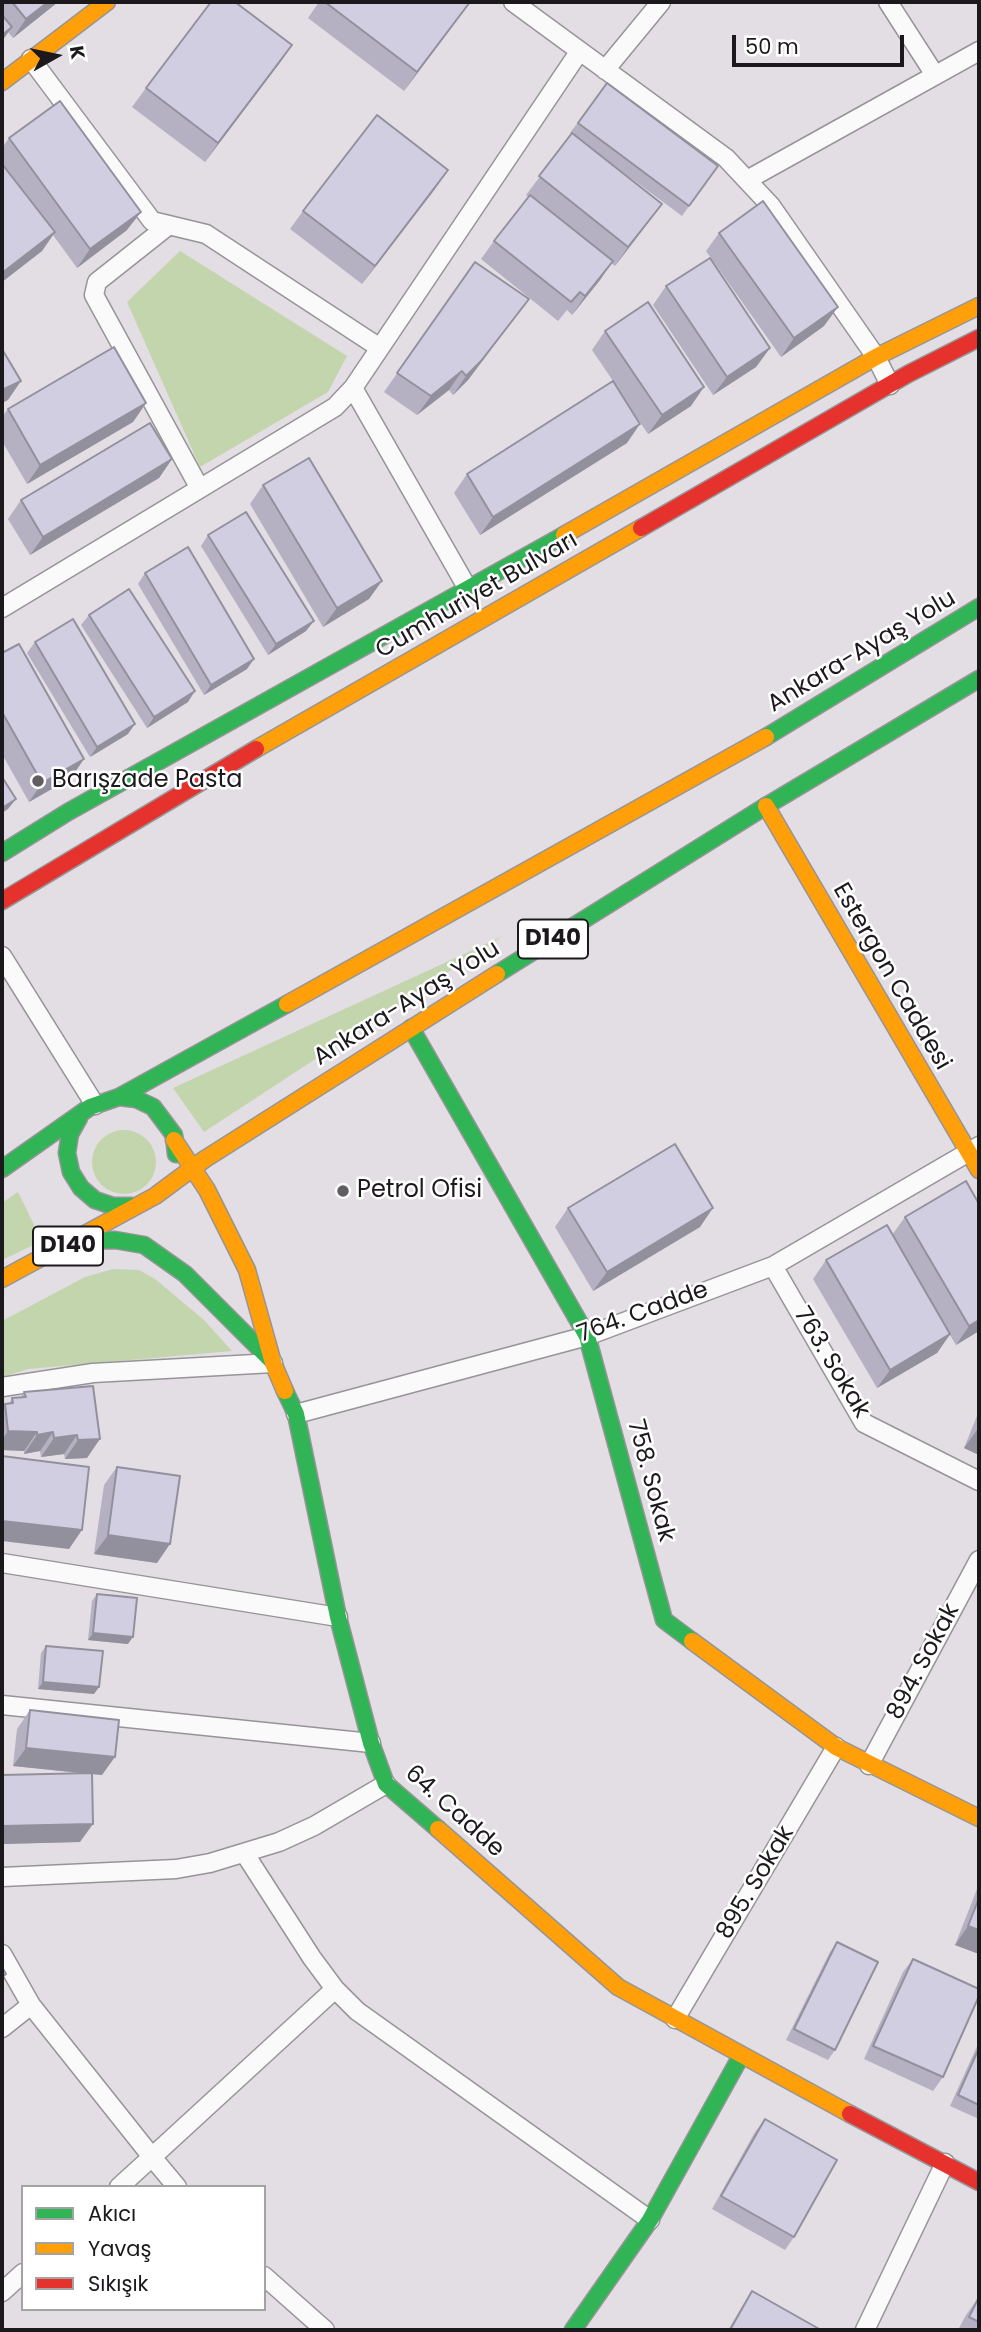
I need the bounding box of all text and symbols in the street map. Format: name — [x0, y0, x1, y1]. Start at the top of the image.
north arrow — [21, 21, 91, 91]
scale bar — [736, 21, 908, 65]
text: 50 m — [745, 32, 799, 61]
text: K — [63, 44, 92, 61]
street label: Cumhuriyet Bulvarı — [371, 526, 583, 666]
street label: Ankara-Ayaş Yolu — [763, 585, 961, 719]
place label: Barışzade Pasta — [52, 767, 243, 795]
marker: Barışzade Pasta — [30, 773, 46, 789]
street label: Estergon Caddesi — [826, 878, 956, 1076]
road number: D140 — [518, 920, 588, 958]
street label: Ankara-Ayaş Yolu — [309, 935, 505, 1073]
place label: Petrol Ofisi — [357, 1177, 482, 1205]
marker: Petrol Ofisi — [335, 1183, 351, 1199]
road number: D140 — [33, 1226, 103, 1266]
street label: 764. Cadde — [574, 1276, 712, 1350]
street label: 763. Sokak — [787, 1302, 875, 1424]
street label: 758. Sokak — [620, 1417, 680, 1545]
street label: 894. Sokak — [881, 1599, 967, 1725]
street label: 64. Cadde — [398, 1760, 510, 1864]
street label: 895. Sokak — [711, 1821, 801, 1945]
legend — [21, 2185, 266, 2311]
text: Akıcı — [88, 2199, 136, 2228]
text: Yavaş — [88, 2234, 151, 2263]
text: Sıkışık — [88, 2269, 148, 2298]

